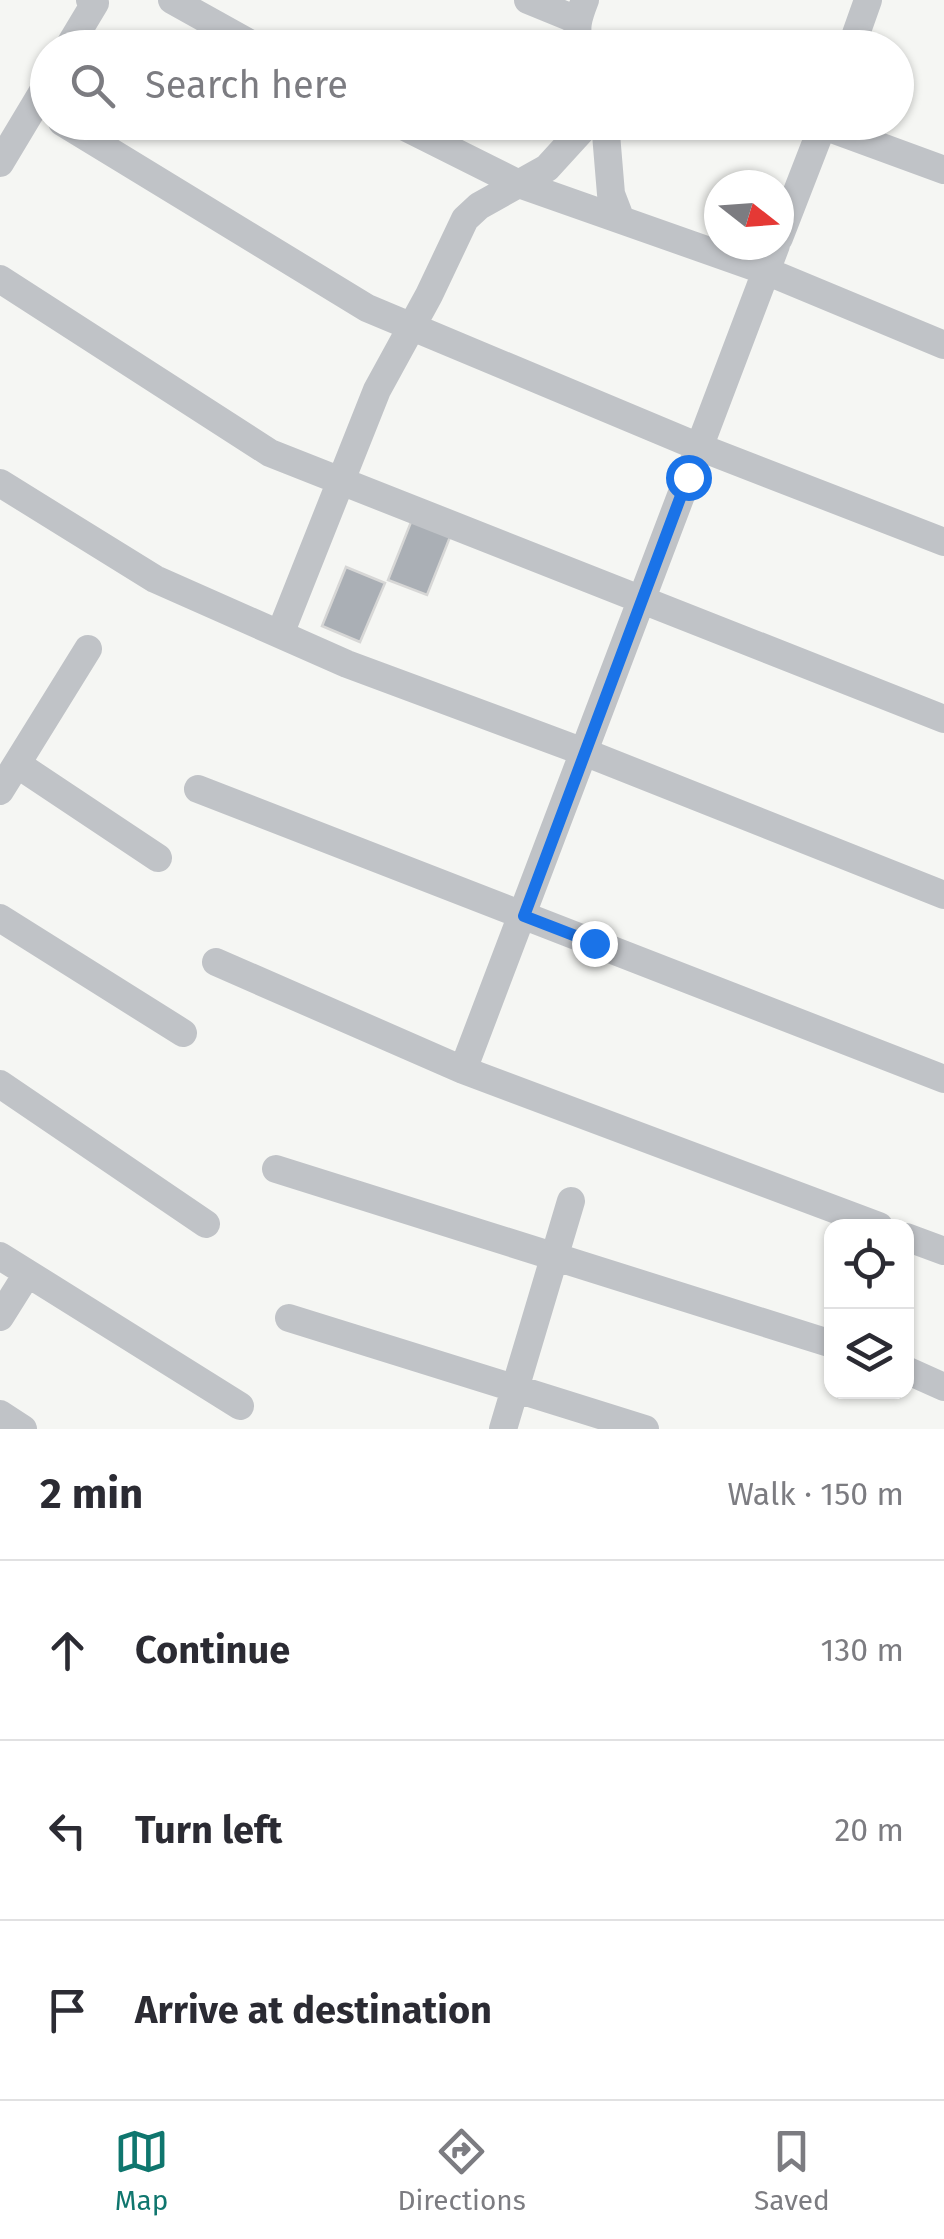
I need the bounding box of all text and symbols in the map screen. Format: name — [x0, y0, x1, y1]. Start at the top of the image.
search box — [30, 30, 914, 140]
icon: search — [65, 58, 120, 113]
text: Search here — [145, 62, 348, 108]
north arrow — [704, 170, 794, 260]
route start — [666, 455, 712, 501]
route end — [572, 921, 618, 967]
map controls — [824, 1219, 914, 1399]
button: locate — [824, 1219, 914, 1309]
button: layers — [824, 1309, 914, 1399]
text: 2 min — [40, 1469, 143, 1519]
text: Walk · 150 m — [727, 1475, 904, 1513]
icon: ahead — [40, 1623, 95, 1678]
text: Continue — [135, 1627, 290, 1673]
text: 130 m — [820, 1631, 904, 1669]
icon: left — [40, 1803, 95, 1858]
text: Turn left — [135, 1807, 282, 1853]
text: 20 m — [834, 1811, 904, 1849]
icon: arrive — [40, 1983, 95, 2038]
text: Arrive at destination — [135, 1987, 492, 2033]
tab: Map — [114, 2124, 169, 2217]
tab: Directions — [397, 2124, 526, 2217]
tab: Saved — [754, 2124, 830, 2217]

